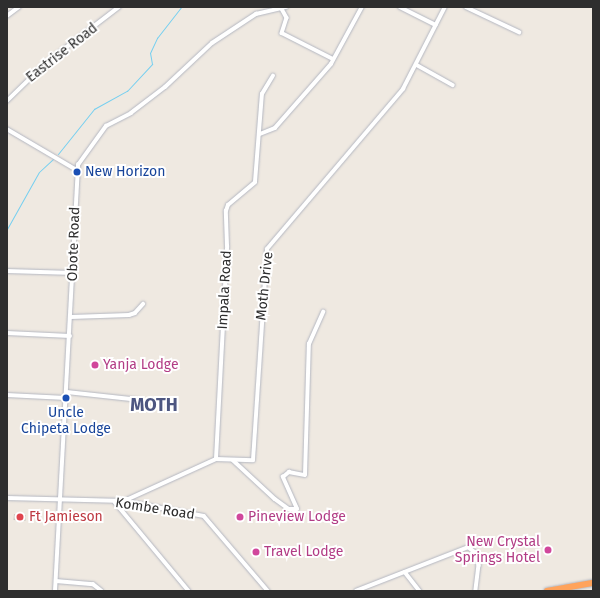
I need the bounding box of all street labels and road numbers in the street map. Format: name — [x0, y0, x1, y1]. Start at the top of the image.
street label: Eastrise Road — [23, 20, 101, 86]
street label: Obote Road — [64, 206, 84, 282]
street label: Impala Road — [215, 250, 235, 330]
street label: Moth Drive — [253, 251, 277, 321]
street label: Kombe Road — [114, 494, 196, 524]

